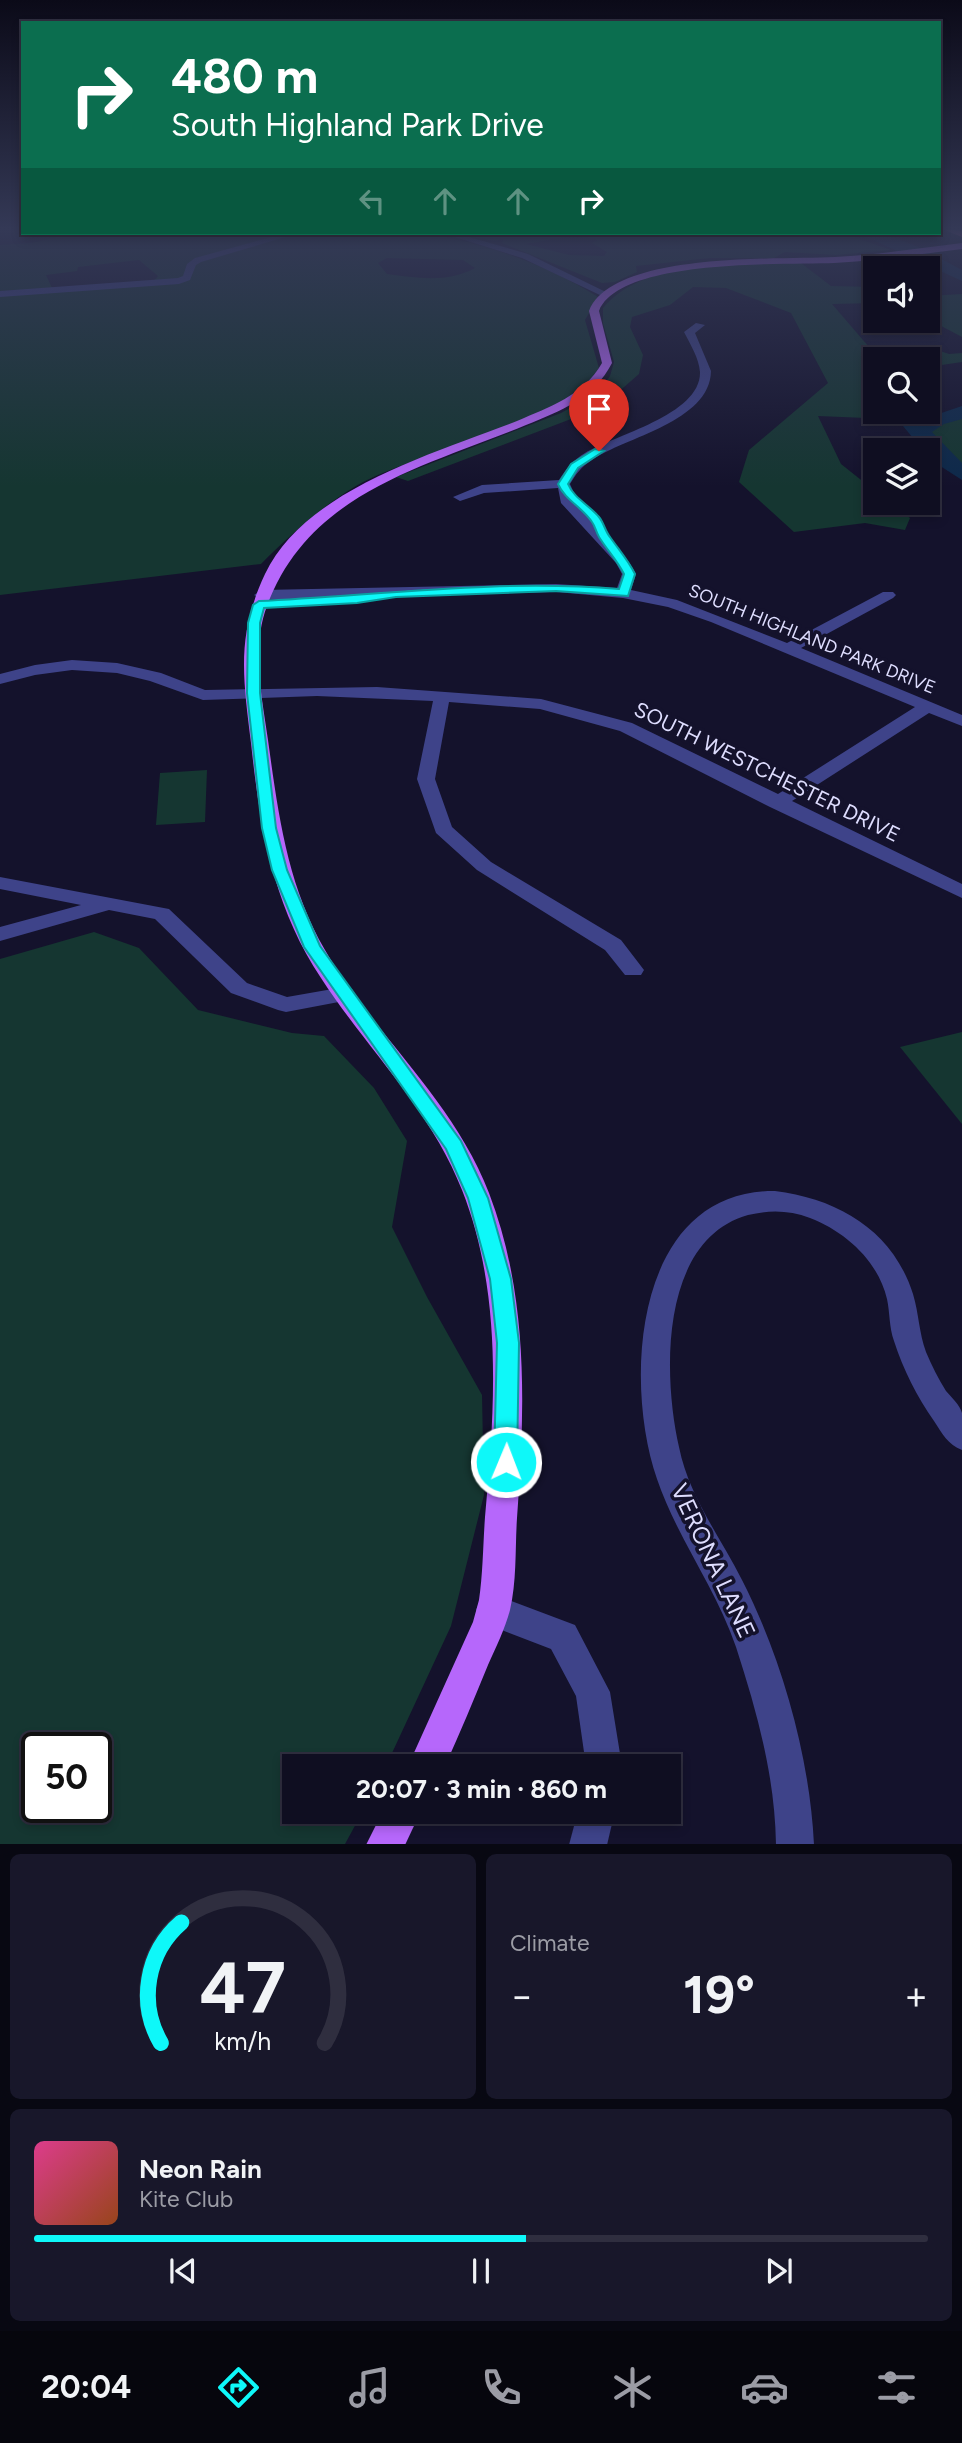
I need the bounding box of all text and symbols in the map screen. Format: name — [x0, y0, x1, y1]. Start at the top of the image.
text: 480 m — [171, 46, 318, 105]
icon: right — [56, 49, 147, 140]
text: South Highland Park Drive — [171, 106, 544, 144]
icon: left — [353, 182, 391, 220]
icon: ahead — [426, 182, 464, 220]
icon: ahead — [499, 182, 537, 220]
icon: right — [572, 182, 610, 220]
map controls — [863, 256, 940, 515]
button: sound — [863, 256, 940, 333]
button: search — [863, 347, 940, 424]
pin — [569, 379, 629, 451]
icon: arrive — [580, 390, 618, 428]
button: layers — [863, 438, 940, 515]
street label: SOUTH HIGHLAND PARK DRIVE — [685, 579, 939, 699]
street label: SOUTH WESTCHESTER DRIVE — [630, 696, 904, 847]
position arrow — [469, 1425, 543, 1499]
street label: VERONA LANE — [665, 1479, 762, 1642]
speed limit sign: 50 — [21, 1732, 112, 1823]
text: 20:07 · 3 min · 860 m — [356, 1773, 607, 1805]
text: Climate — [510, 1929, 589, 1957]
text: 47 — [200, 1944, 286, 2031]
text: 19° — [683, 1964, 755, 2026]
text: − — [510, 1973, 534, 2019]
text: + — [904, 1973, 928, 2019]
text: km/h — [214, 2025, 272, 2055]
text: Neon Rain — [139, 2153, 262, 2185]
text: Kite Club — [139, 2185, 233, 2213]
icon: previous — [164, 2252, 202, 2290]
icon: pause — [462, 2252, 500, 2290]
icon: next — [760, 2252, 798, 2290]
icon: directions — [214, 2363, 263, 2412]
icon: music — [345, 2363, 394, 2412]
icon: phone — [477, 2363, 526, 2412]
icon: climate — [608, 2363, 657, 2412]
icon: car — [740, 2363, 789, 2412]
icon: filters — [872, 2363, 921, 2412]
text: 20:04 — [41, 2368, 131, 2406]

